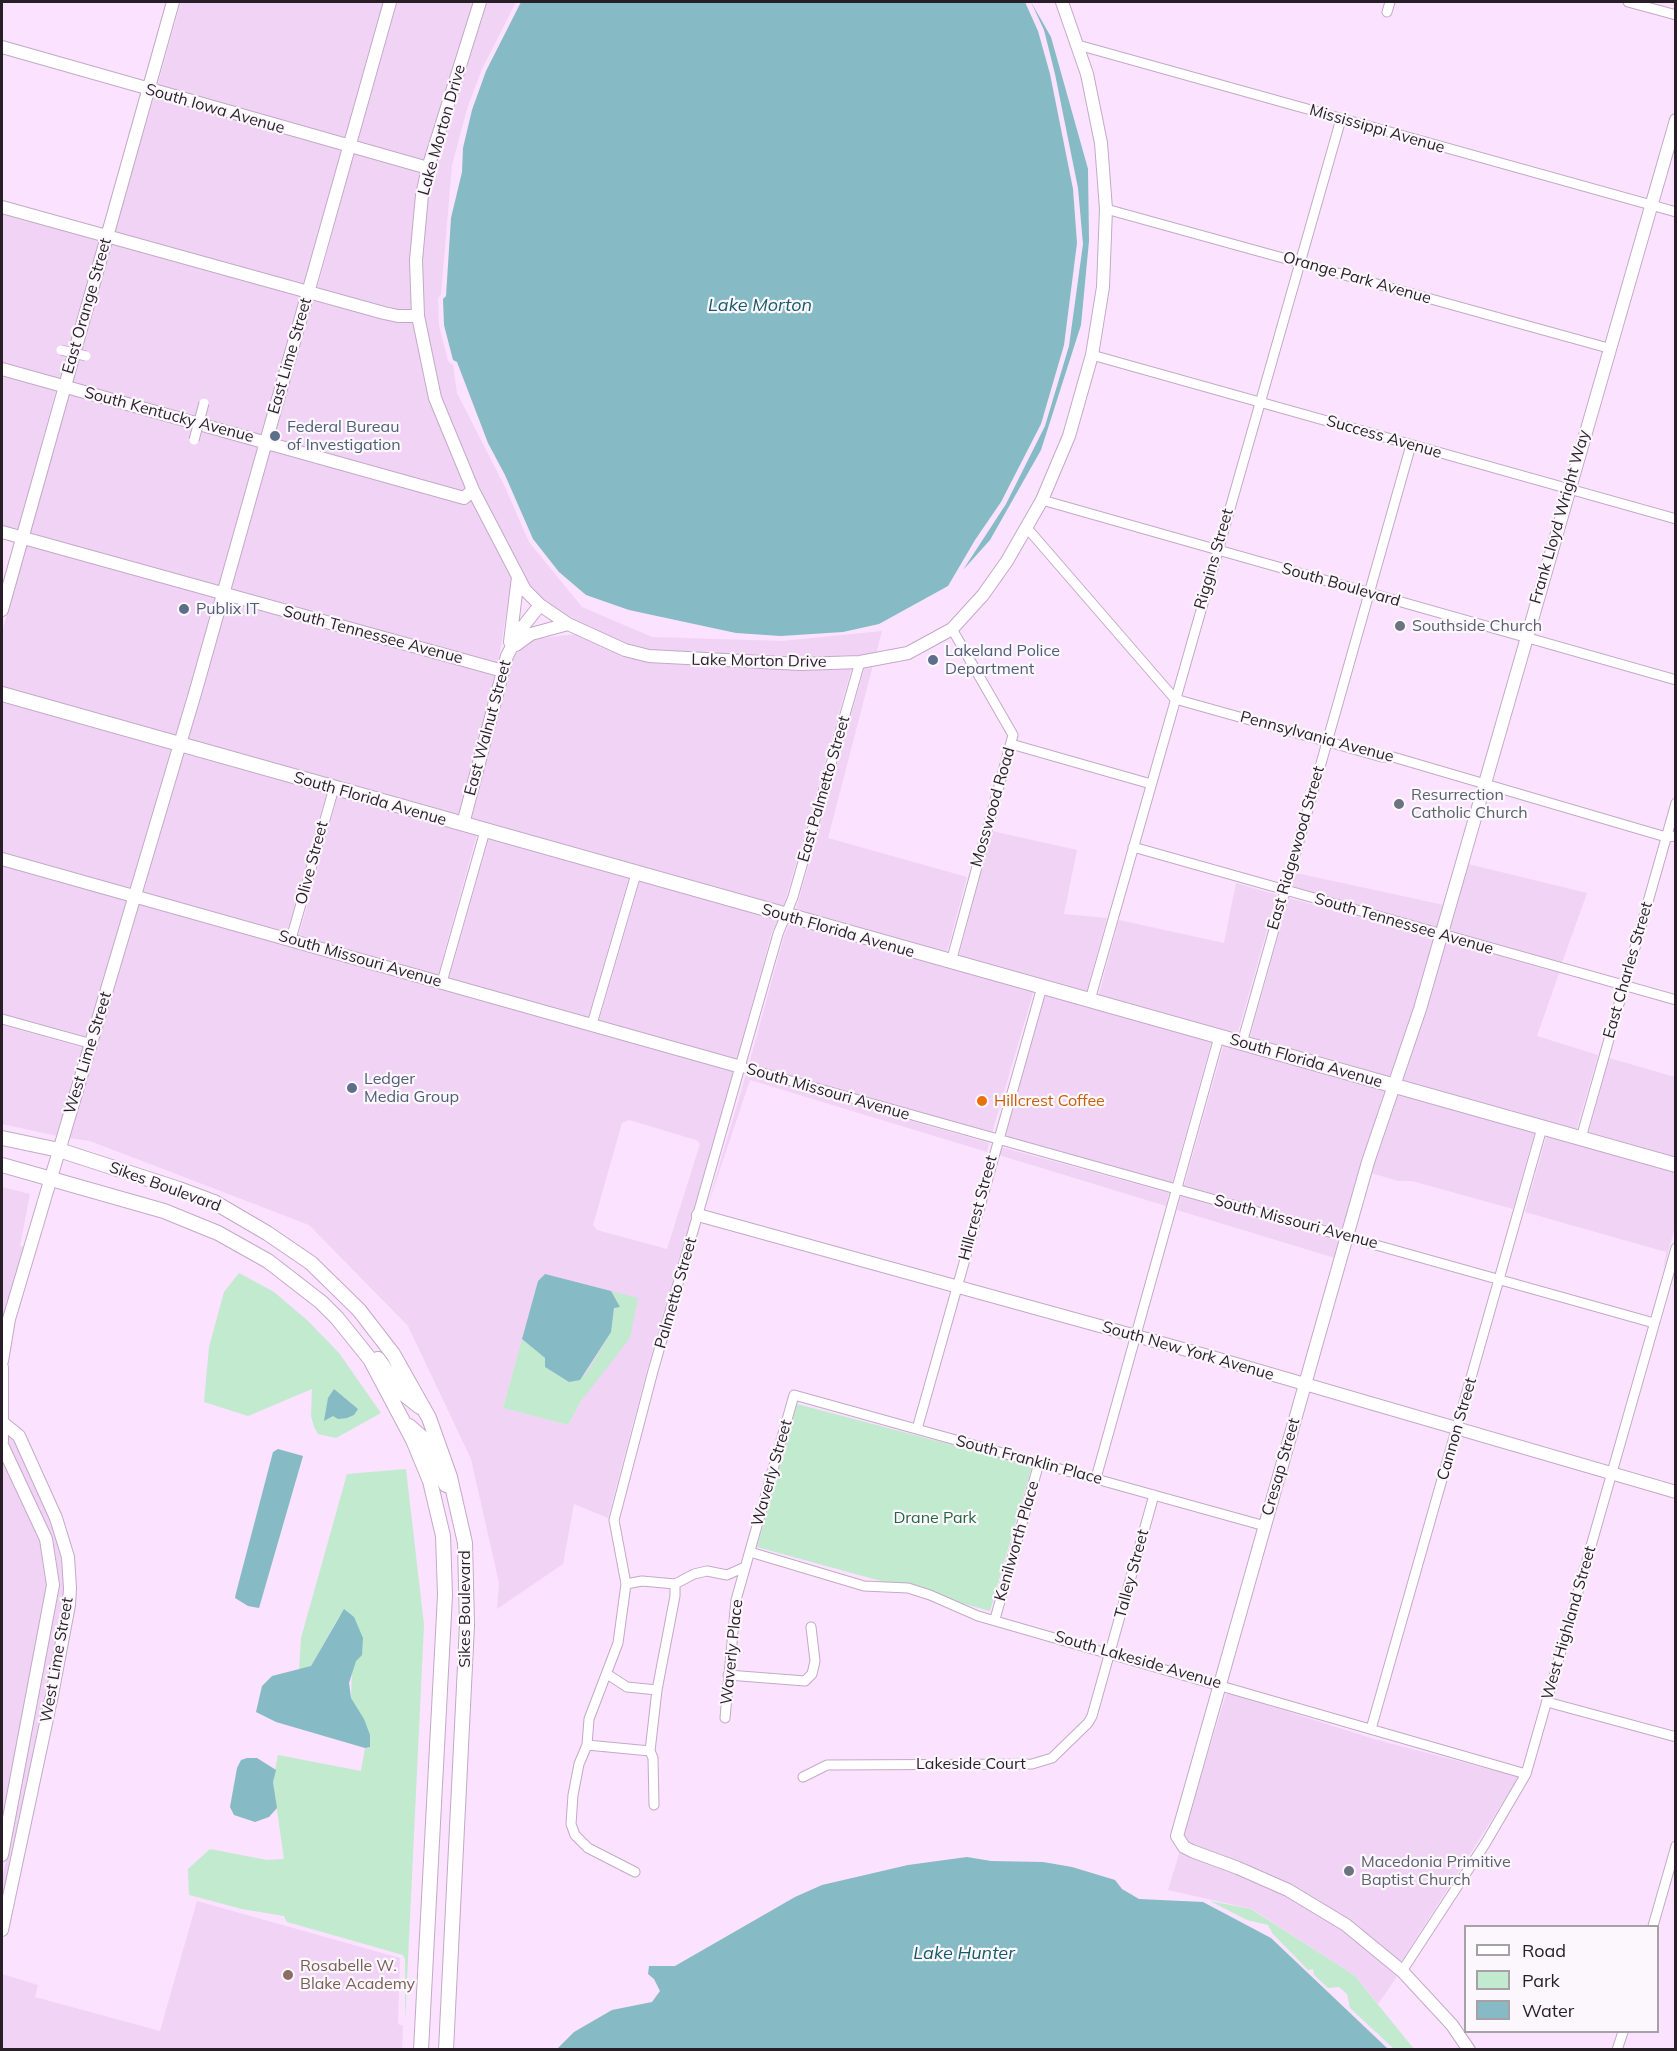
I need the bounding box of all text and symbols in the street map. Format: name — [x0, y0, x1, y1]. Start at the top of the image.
street label: Lake Morton Drive — [414, 62, 470, 198]
street label: South Iowa Avenue — [143, 80, 287, 138]
street label: Mississippi Avenue — [1307, 101, 1447, 157]
street label: East Orange Street — [58, 236, 116, 376]
street label: Orange Park Avenue — [1281, 248, 1433, 308]
water label: Lake Morton — [708, 295, 812, 317]
street label: East Lime Street — [264, 296, 316, 416]
street label: South Kentucky Avenue — [82, 383, 256, 447]
street label: Success Avenue — [1324, 411, 1444, 463]
place label: Federal Bureau of Investigation — [287, 417, 401, 455]
street label: Frank Lloyd Wright Way — [1526, 428, 1594, 606]
marker: Federal Bureau of Investigation — [268, 429, 282, 443]
street label: Riggins Street — [1190, 507, 1238, 611]
street label: South Boulevard — [1280, 559, 1402, 611]
place label: Publix IT — [196, 599, 259, 619]
marker: Publix IT — [177, 602, 191, 616]
street label: South Tennessee Avenue — [281, 602, 465, 668]
place label: Southside Church — [1412, 616, 1542, 636]
marker: Southside Church — [1393, 619, 1407, 633]
place label: Lakeland Police Department — [945, 641, 1060, 679]
street label: Lake Morton Drive — [691, 650, 827, 672]
marker: Lakeland Police Department — [926, 653, 940, 667]
street label: East Walnut Street — [461, 658, 515, 798]
street label: Pennsylvania Avenue — [1238, 707, 1396, 767]
street label: East Palmetto Street — [794, 714, 854, 864]
street label: Mosswood Road — [967, 745, 1019, 869]
street label: East Ridgewood Street — [1263, 764, 1329, 932]
street label: South Florida Avenue — [291, 768, 449, 830]
place label: Resurrection Catholic Church — [1411, 785, 1528, 823]
marker: Resurrection Catholic Church — [1392, 797, 1406, 811]
street label: Olive Street — [292, 819, 332, 907]
street label: South Tennessee Avenue — [1312, 889, 1496, 959]
street label: South Florida Avenue — [759, 900, 917, 962]
street label: East Charles Street — [1599, 900, 1657, 1040]
street label: South Missouri Avenue — [276, 927, 444, 991]
street label: West Lime Street — [60, 990, 116, 1116]
street label: South Florida Avenue — [1227, 1030, 1385, 1092]
street label: South Missouri Avenue — [744, 1060, 912, 1124]
place label: Ledger Media Group — [364, 1069, 459, 1107]
marker: Ledger Media Group — [345, 1081, 359, 1095]
place label: Hillcrest Coffee — [994, 1091, 1105, 1111]
marker: Hillcrest Coffee — [975, 1094, 989, 1108]
street label: Hillcrest Street — [955, 1153, 1001, 1263]
street label: Sikes Boulevard — [106, 1158, 224, 1216]
street label: South Missouri Avenue — [1212, 1191, 1380, 1253]
street label: Palmetto Street — [651, 1235, 701, 1351]
street label: South New York Avenue — [1100, 1317, 1276, 1385]
street label: Cannon Street — [1433, 1375, 1481, 1483]
street label: Cresap Street — [1258, 1416, 1304, 1518]
street label: Waverly Street — [748, 1417, 796, 1529]
street label: South Franklin Place — [954, 1431, 1104, 1489]
street label: Kenilworth Place — [991, 1479, 1043, 1603]
park label: Drane Park — [893, 1508, 977, 1528]
street label: Talley Street — [1111, 1527, 1153, 1621]
street label: West Highland Street — [1538, 1544, 1600, 1702]
street label: Sikes Boulevard — [455, 1550, 475, 1668]
street label: West Lime Street — [37, 1596, 77, 1724]
street label: Waverly Place — [717, 1598, 747, 1706]
street label: South Lakeside Avenue — [1052, 1627, 1224, 1693]
street label: Lakeside Court — [916, 1754, 1026, 1774]
place label: Macedonia Primitive Baptist Church — [1361, 1852, 1511, 1890]
marker: Macedonia Primitive Baptist Church — [1342, 1864, 1356, 1878]
legend — [1464, 1925, 1659, 2033]
text: Road — [1522, 1939, 1566, 1962]
water label: Lake Hunter — [913, 1943, 1015, 1965]
place label: Rosabelle W. Blake Academy — [300, 1956, 415, 1994]
marker: Rosabelle W. Blake Academy — [281, 1968, 295, 1982]
text: Park — [1522, 1969, 1560, 1992]
text: Water — [1522, 1999, 1574, 2022]

